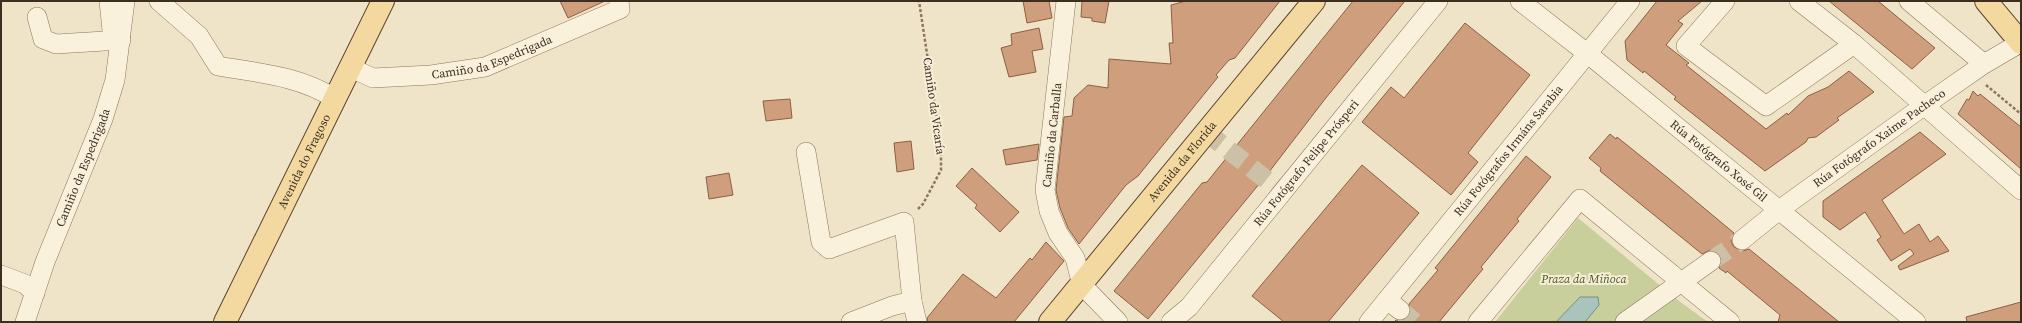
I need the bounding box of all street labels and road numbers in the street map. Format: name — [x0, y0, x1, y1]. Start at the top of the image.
street label: Camiño da Espedrigada — [431, 31, 555, 83]
street label: Camiño da Vicaría — [919, 56, 949, 156]
street label: Camiño da Carballa — [1039, 81, 1066, 188]
street label: Rúa Fotógrafos Irmáns Sarabia — [1450, 81, 1567, 219]
street label: Rúa Fotógrafo Xaime Pacheco — [1810, 85, 1949, 191]
street label: Rúa Fotógrafo Felipe Prósperi — [1250, 96, 1363, 230]
street label: Camiño da Espedrigada — [52, 106, 114, 229]
street label: Avenida do Fragoso — [274, 111, 334, 212]
street label: Rúa Fotógrafo Xosé Gil — [1667, 116, 1771, 206]
street label: Avenida da Florida — [1144, 117, 1221, 205]

